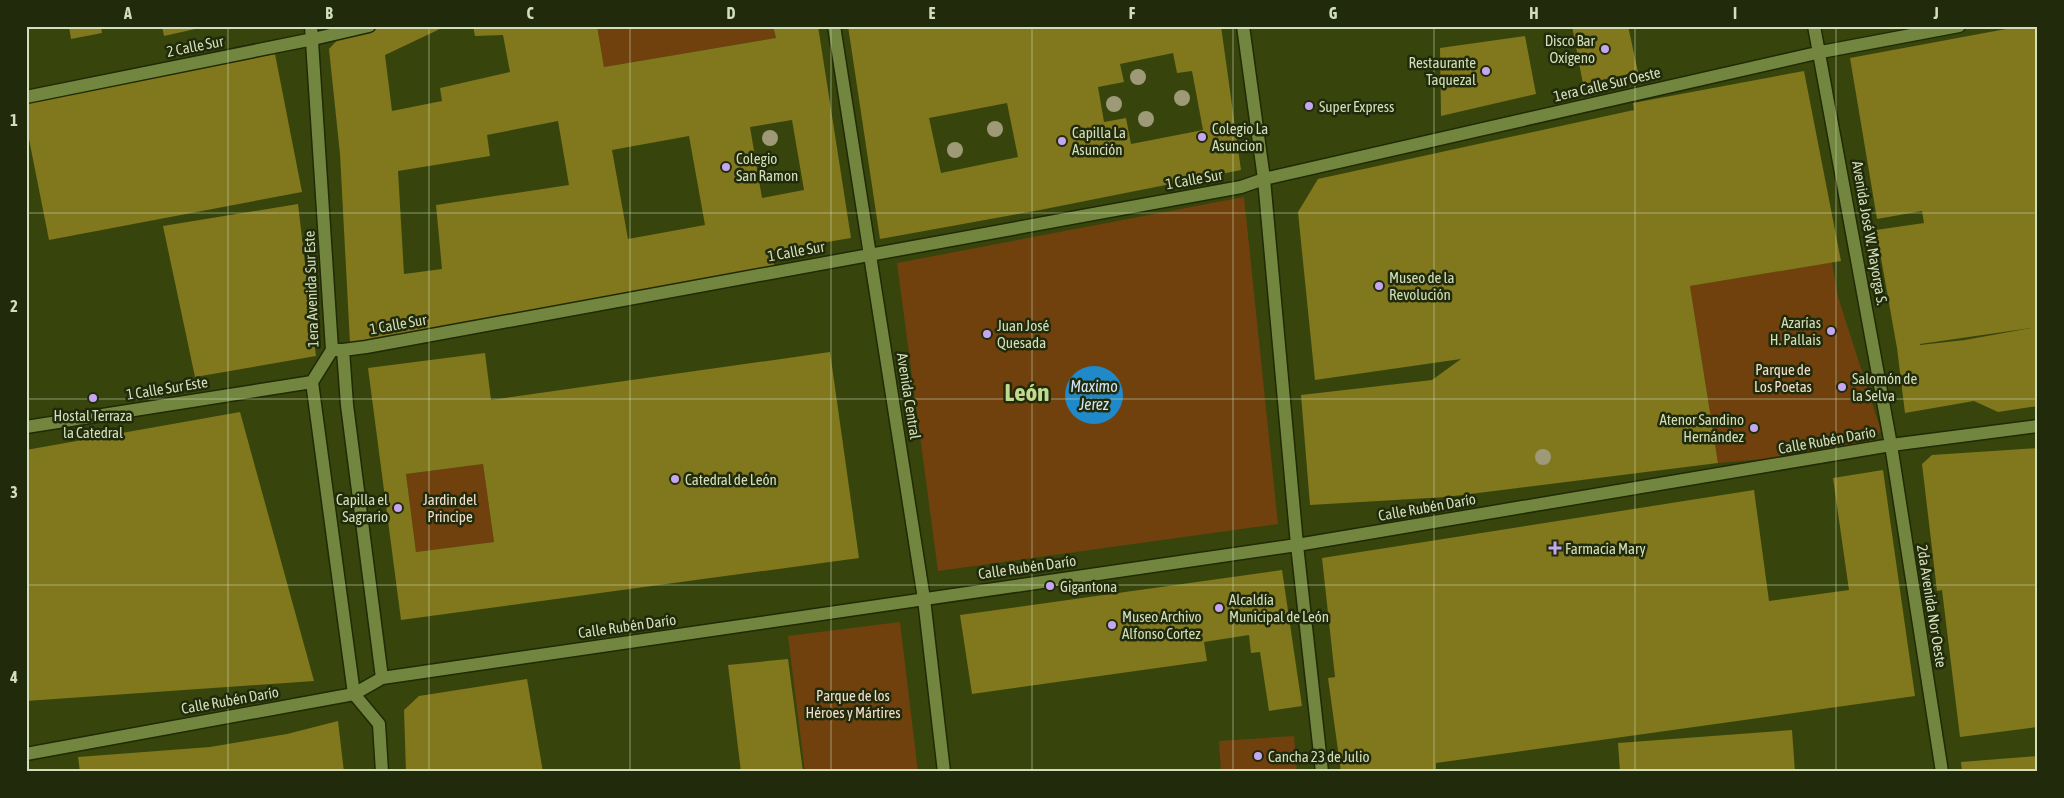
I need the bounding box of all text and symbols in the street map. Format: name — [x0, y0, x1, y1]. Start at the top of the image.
text: A — [123, 4, 132, 22]
text: B — [325, 4, 333, 22]
text: C — [526, 4, 534, 22]
text: D — [727, 4, 736, 22]
text: E — [929, 4, 936, 22]
text: F — [1129, 4, 1136, 22]
text: G — [1329, 4, 1338, 22]
text: H — [1529, 4, 1539, 22]
text: I — [1733, 4, 1737, 22]
text: J — [1932, 4, 1939, 22]
street label: 2 Calle Sur — [165, 32, 225, 60]
place label: Disco Bar Oxígeno — [1545, 32, 1596, 66]
marker: Disco Bar Oxígeno — [1599, 43, 1611, 55]
place label: Restaurante Taquezal — [1408, 54, 1476, 88]
street label: 1era Calle Sur Oeste — [1552, 63, 1662, 105]
marker: Restaurante Taquezal — [1480, 65, 1492, 77]
place label: Super Express — [1319, 98, 1394, 115]
marker: Super Express — [1303, 100, 1315, 112]
text: 1 — [10, 111, 18, 129]
place label: Colegio La Asuncion — [1212, 120, 1268, 154]
place label: Capilla La Asunción — [1072, 124, 1126, 158]
marker: Colegio La Asuncion — [1196, 131, 1208, 143]
marker: Capilla La Asunción — [1056, 135, 1068, 147]
place label: Colegio San Ramon — [736, 150, 798, 184]
street label: Avenida José W. Mayorga S. — [1849, 159, 1891, 307]
marker: Colegio San Ramon — [720, 161, 732, 173]
street label: 1 Calle Sur — [1164, 166, 1224, 192]
street label: 1era Avenida Sur Este — [300, 230, 322, 348]
street label: 1 Calle Sur — [766, 238, 826, 264]
place label: Museo de la Revolución — [1389, 269, 1454, 303]
marker: Museo de la Revolución — [1373, 280, 1385, 292]
text: 2 — [10, 297, 18, 315]
street label: 1 Calle Sur — [368, 311, 428, 337]
place label: Azarías H. Pallais — [1770, 314, 1821, 348]
place label: Juan José Quesada — [997, 317, 1049, 351]
marker: Azarías H. Pallais — [1825, 325, 1837, 337]
marker: Juan José Quesada — [981, 328, 993, 340]
street label: Avenida Central — [894, 352, 924, 440]
park label: Parque de Los Poetas — [1754, 361, 1812, 395]
place label: Salomón de la Selva — [1852, 370, 1917, 404]
street label: 1 Calle Sur Este — [125, 373, 209, 403]
water label: Maximo Jerez — [1070, 377, 1118, 413]
district label: León — [1005, 378, 1049, 406]
marker: Salomón de la Selva — [1836, 381, 1848, 393]
marker: Hostal Terraza la Catedral — [87, 392, 99, 404]
place label: Hostal Terraza la Catedral — [54, 407, 132, 441]
place label: Atenor Sandino Hernández — [1659, 411, 1745, 445]
marker: Atenor Sandino Hernández — [1748, 422, 1760, 434]
street label: Calle Rubén Darío — [1777, 423, 1877, 457]
place label: Catedral de León — [685, 471, 777, 488]
marker: Catedral de León — [669, 473, 681, 485]
text: 3 — [10, 483, 18, 501]
street label: Calle Rubén Darío — [1377, 490, 1477, 524]
place label: Capilla el Sagrario — [336, 491, 388, 525]
park label: Jardin del Principe — [423, 491, 477, 525]
marker: Capilla el Sagrario — [392, 502, 404, 514]
place label: Farmacia Mary — [1565, 540, 1646, 557]
marker: Farmacia Mary — [1549, 542, 1561, 554]
street label: 2da Avenida Nor Oeste — [1914, 543, 1950, 669]
street label: Calle Rubén Darío — [977, 552, 1077, 582]
place label: Gigantona — [1060, 578, 1117, 595]
marker: Gigantona — [1044, 580, 1056, 592]
place label: Alcaldía Municipal de León — [1229, 591, 1329, 625]
marker: Alcaldía Municipal de León — [1213, 602, 1225, 614]
place label: Museo Archivo Alfonso Cortez — [1122, 608, 1202, 642]
street label: Calle Rubén Darío — [577, 611, 677, 641]
marker: Museo Archivo Alfonso Cortez — [1106, 619, 1118, 631]
text: 4 — [9, 668, 18, 686]
street label: Calle Rubén Darío — [180, 683, 280, 717]
park label: Parque de los Héroes y Mártires — [806, 687, 901, 721]
place label: Cancha 23 de Julio — [1268, 748, 1370, 765]
marker: Cancha 23 de Julio — [1252, 750, 1264, 762]

